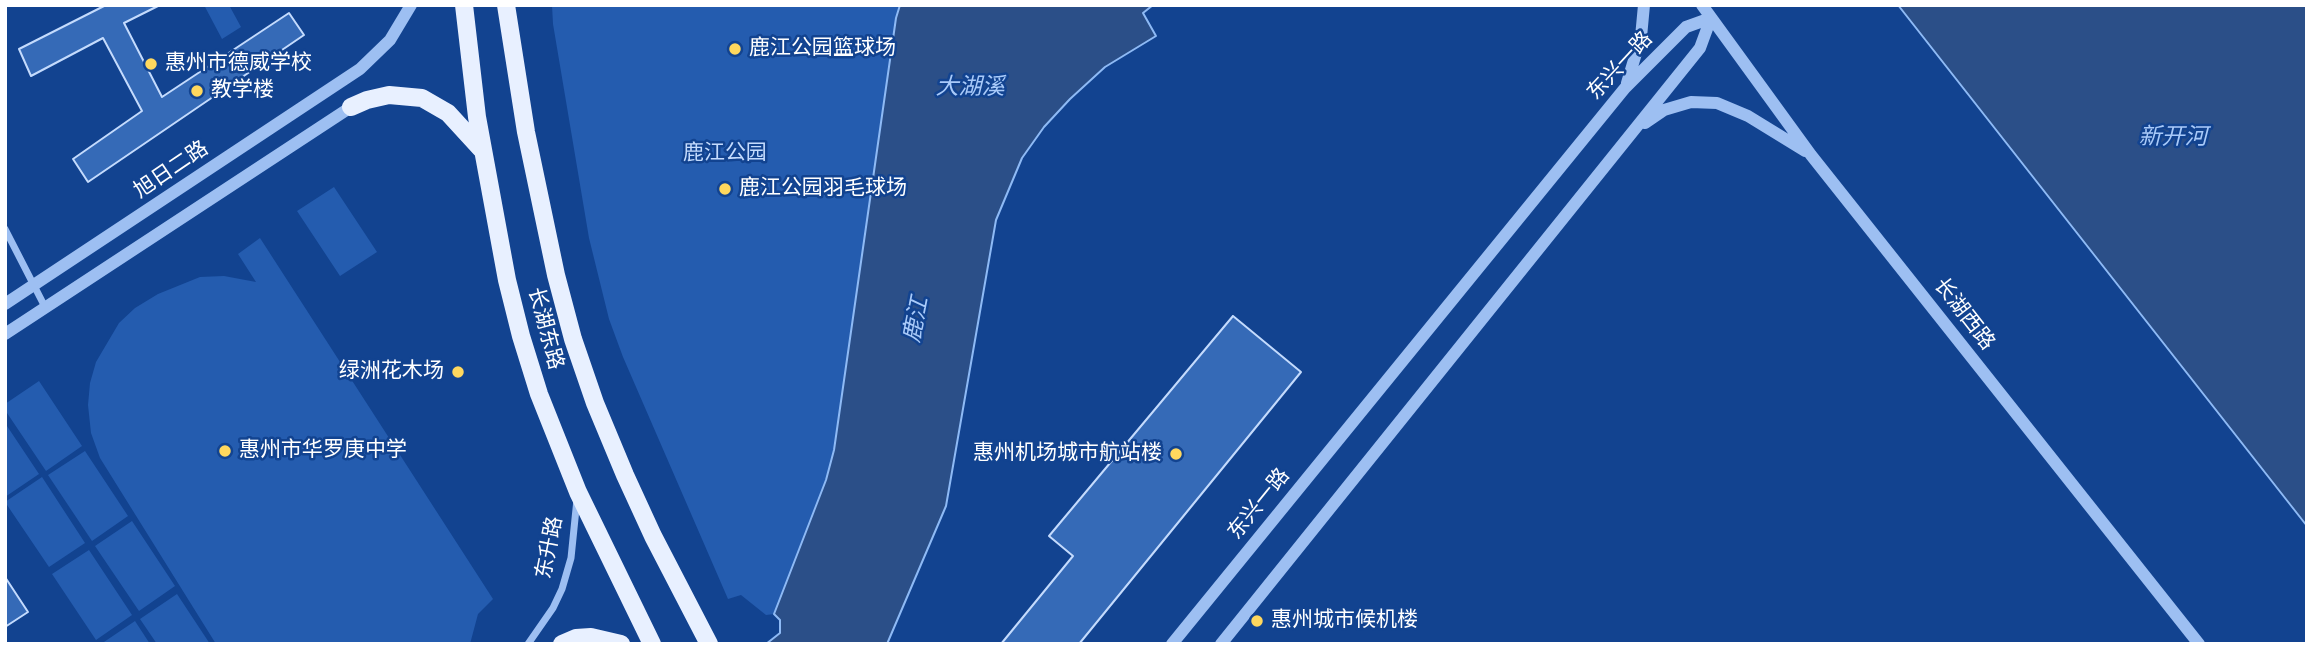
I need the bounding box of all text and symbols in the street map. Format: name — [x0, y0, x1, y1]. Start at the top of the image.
street label: 东兴一路 — [1583, 28, 1659, 106]
place label: 鹿江公园篮球场 — [749, 36, 896, 62]
marker: 鹿江公园篮球场 — [727, 41, 743, 57]
place label: 惠州市德威学校 — [165, 51, 312, 77]
marker: 惠州市德威学校 — [143, 56, 159, 72]
water label: 大湖溪 — [936, 75, 1004, 103]
place label: 教学楼 — [211, 78, 274, 104]
marker: 教学楼 — [189, 83, 205, 99]
water label: 新开河 — [2139, 125, 2207, 153]
street label: 旭日二路 — [130, 137, 214, 205]
park label: 鹿江公园 — [683, 141, 767, 167]
place label: 鹿江公园羽毛球场 — [739, 176, 907, 202]
marker: 鹿江公园羽毛球场 — [717, 181, 733, 197]
street label: 长湖西路 — [1927, 274, 1999, 356]
street label: 长湖东路 — [521, 285, 567, 373]
water label: 鹿江 — [900, 295, 936, 345]
place label: 绿洲花木场 — [339, 359, 444, 385]
marker: 绿洲花木场 — [450, 364, 466, 380]
place label: 惠州市华罗庚中学 — [239, 438, 407, 464]
place label: 惠州机场城市航站楼 — [973, 441, 1162, 467]
marker: 惠州市华罗庚中学 — [217, 443, 233, 459]
marker: 惠州机场城市航站楼 — [1168, 446, 1184, 462]
street label: 东兴一路 — [1224, 464, 1296, 546]
street label: 东升路 — [533, 515, 569, 581]
place label: 惠州城市候机楼 — [1271, 608, 1418, 634]
marker: 惠州城市候机楼 — [1249, 613, 1265, 629]

